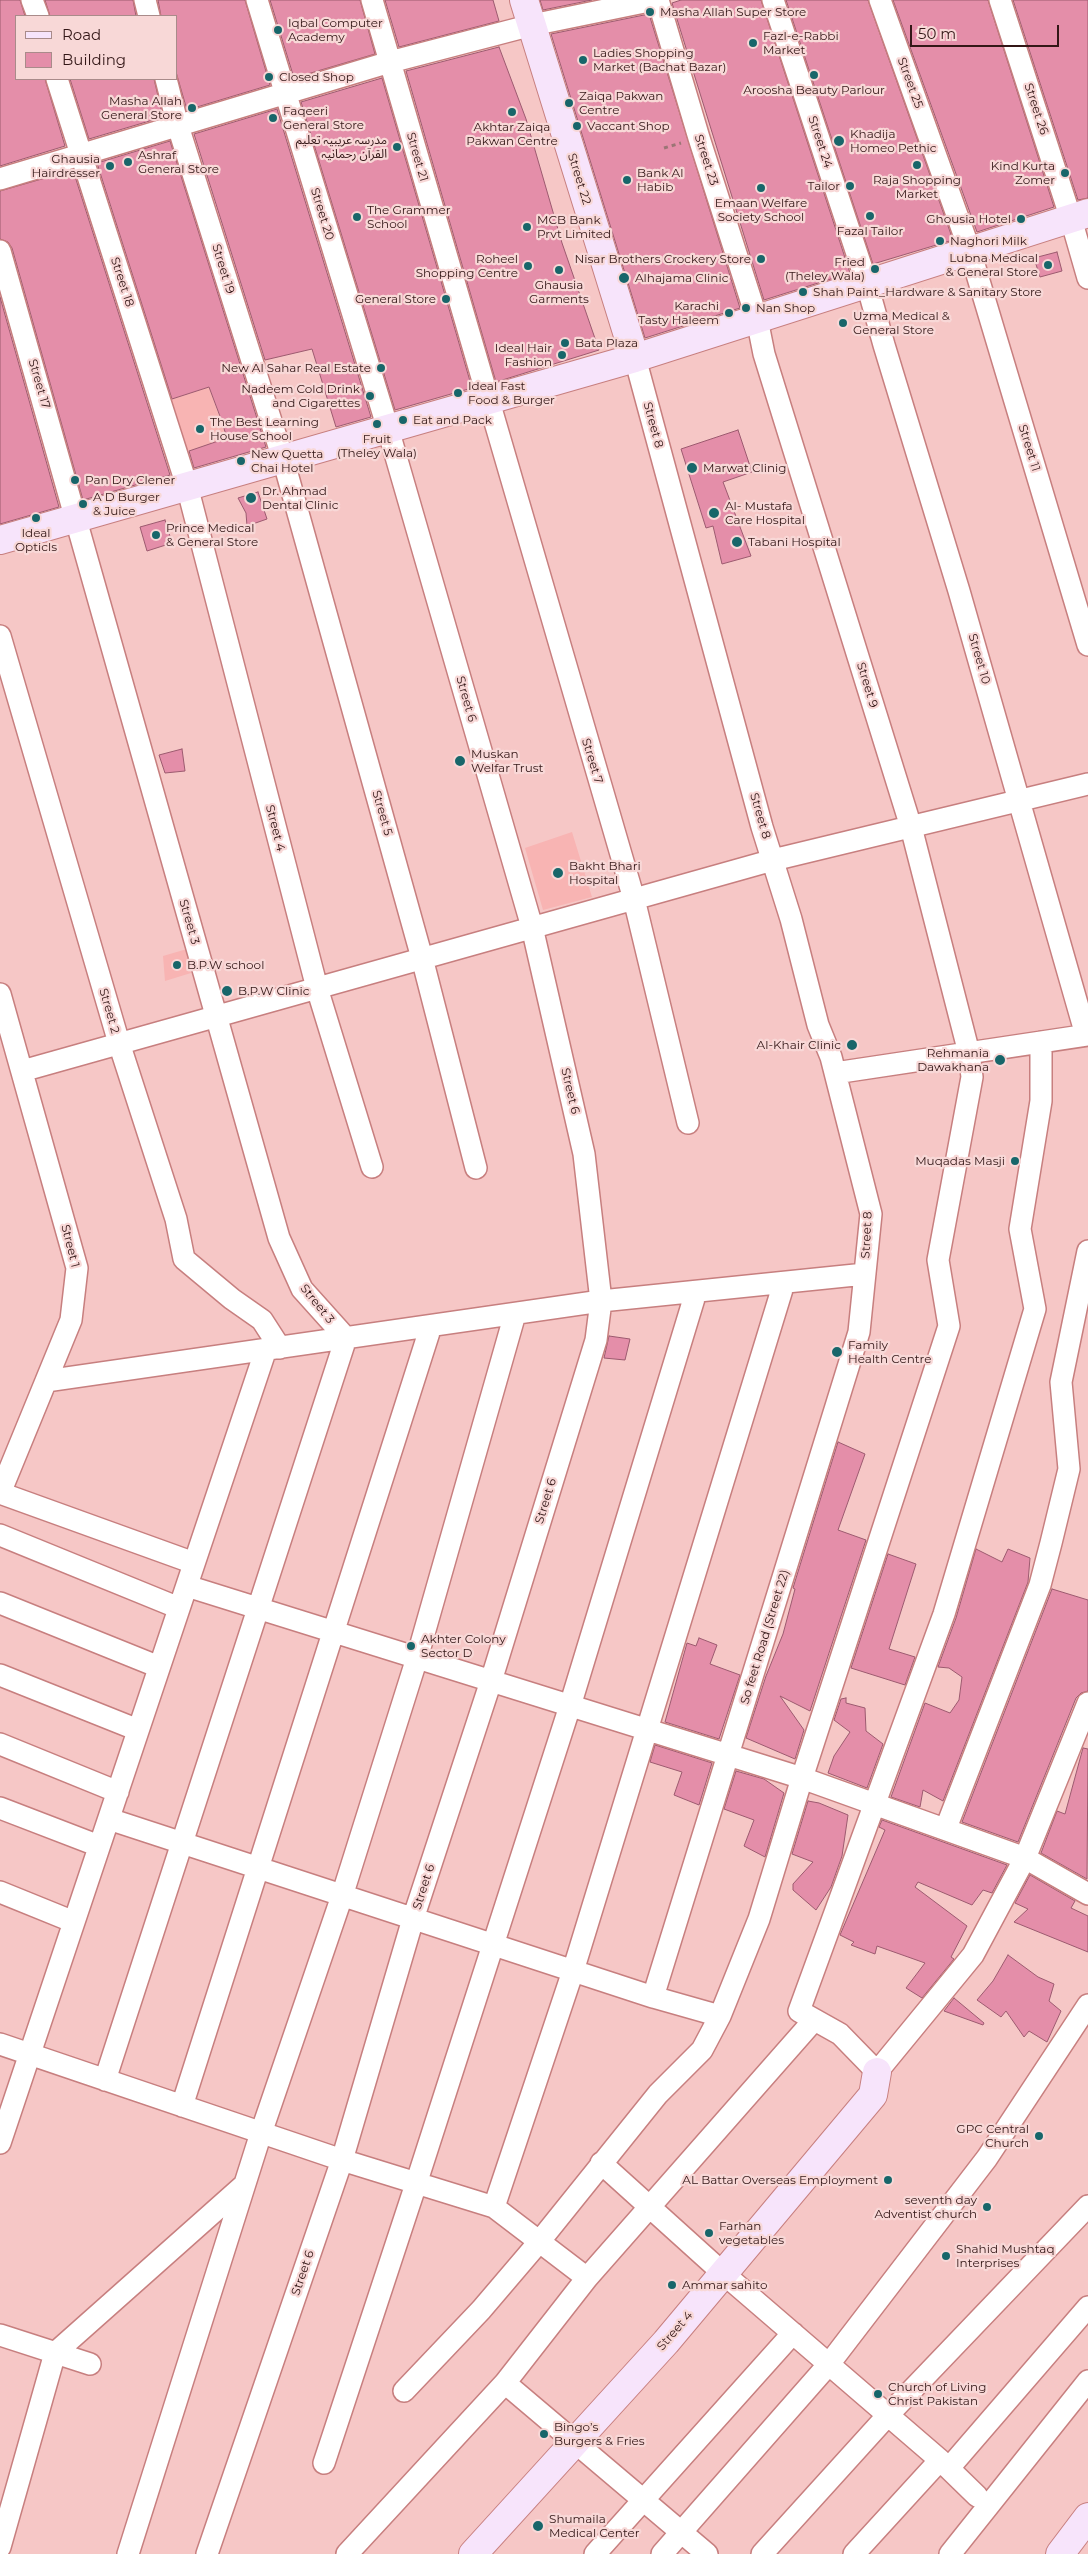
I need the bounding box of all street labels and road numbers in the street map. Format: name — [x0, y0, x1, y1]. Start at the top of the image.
street label: Street 25 — [894, 56, 926, 110]
street label: Street 26 — [1021, 81, 1051, 137]
street label: Street 24 — [805, 114, 835, 170]
street label: Street 21 — [403, 131, 431, 183]
street label: Street 23 — [691, 133, 721, 187]
street label: Street 22 — [564, 152, 594, 206]
street label: Street 20 — [307, 186, 337, 242]
street label: Street 19 — [209, 242, 237, 296]
street label: Street 18 — [107, 255, 137, 309]
street label: Street 17 — [25, 358, 53, 410]
street label: Street 8 — [640, 400, 666, 450]
street label: Street 11 — [1015, 423, 1043, 473]
street label: Street 10 — [965, 632, 993, 686]
street label: Street 9 — [853, 661, 881, 709]
street label: Street 6 — [453, 675, 479, 723]
street label: Street 7 — [578, 737, 606, 785]
street label: Street 5 — [369, 789, 395, 837]
street label: Street 8 — [747, 791, 773, 841]
street label: Street 4 — [262, 803, 288, 853]
street label: Street 3 — [176, 898, 202, 946]
street label: Street 2 — [96, 987, 122, 1035]
street label: Street 6 — [558, 1067, 582, 1115]
street label: Street 8 — [859, 1211, 875, 1259]
street label: Street 1 — [58, 1223, 82, 1269]
street label: Street 3 — [297, 1282, 337, 1326]
street label: Street 6 — [532, 1477, 560, 1525]
street label: So feet Road (Street 22) — [738, 1568, 792, 1706]
street label: Street 6 — [410, 1863, 438, 1911]
street label: Street 6 — [289, 2249, 317, 2297]
street label: Street 4 — [654, 2308, 696, 2354]

